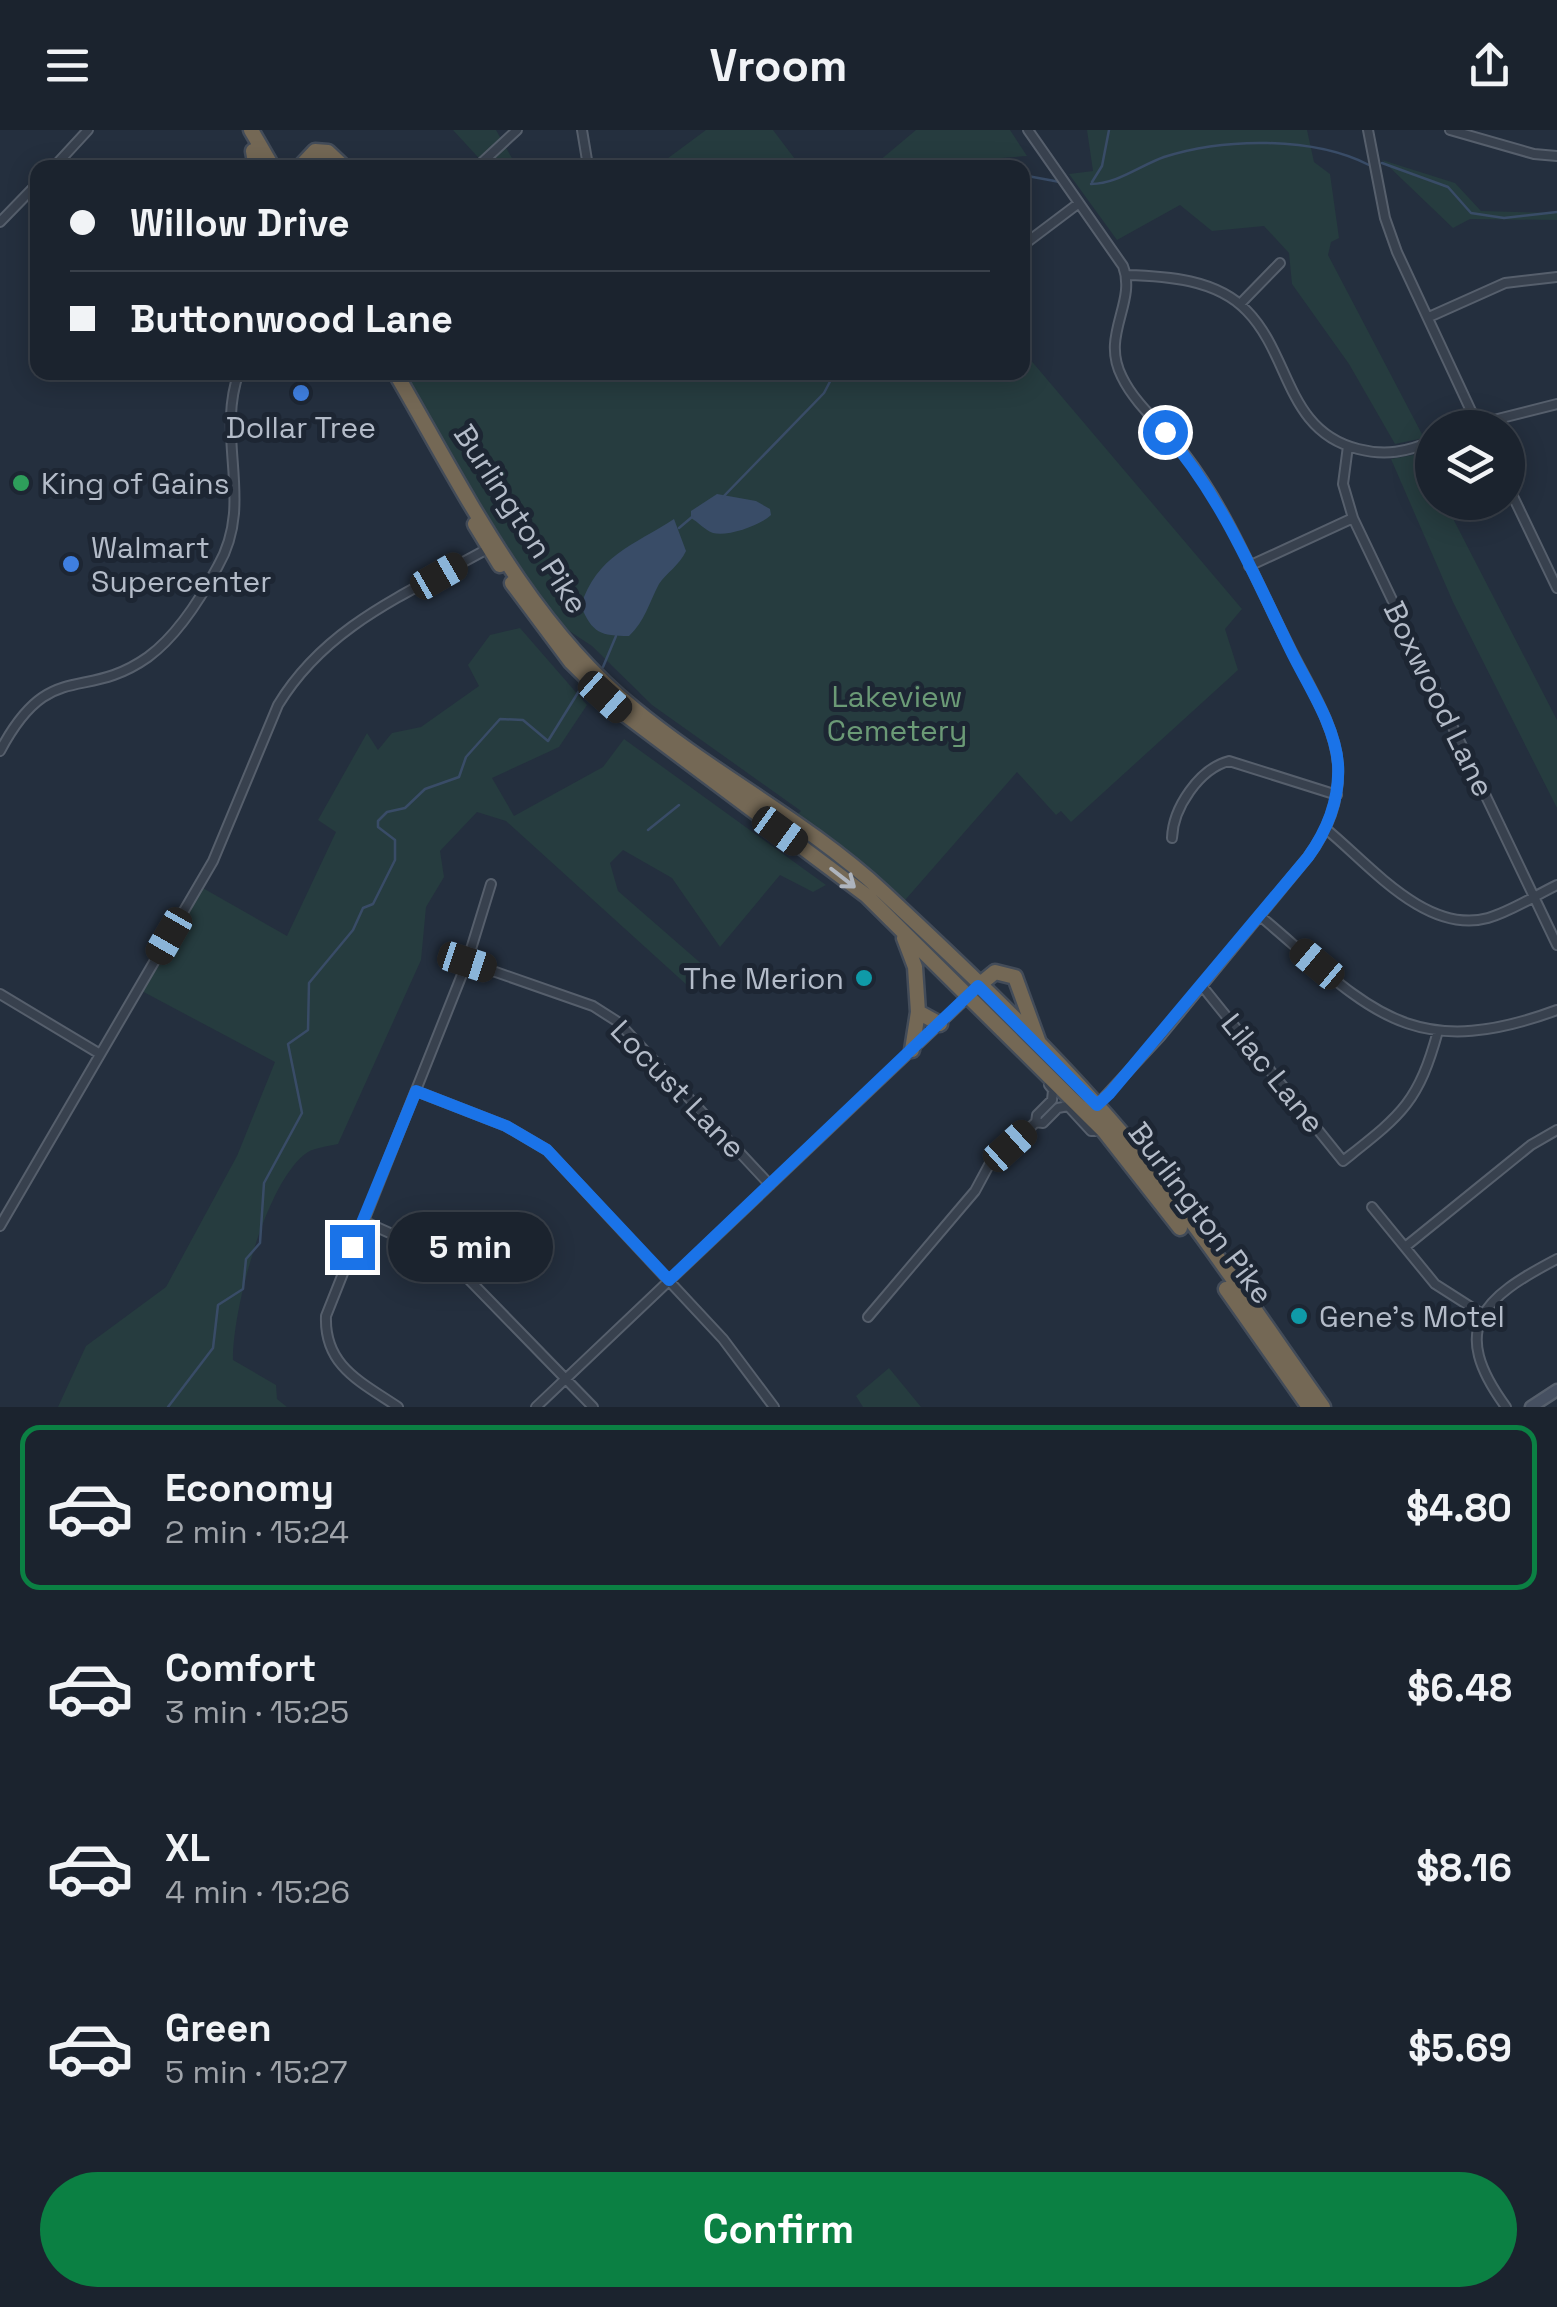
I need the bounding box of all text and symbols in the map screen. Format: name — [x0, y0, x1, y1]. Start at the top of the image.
text: Vroom — [710, 37, 847, 94]
icon: menu — [40, 38, 95, 93]
icon: share — [1462, 38, 1517, 93]
text: Willow Drive — [130, 199, 350, 247]
text: Buttonwood Lane — [130, 295, 453, 343]
marker: Dollar Tree — [290, 382, 312, 404]
place label: Dollar Tree — [226, 408, 376, 447]
route start — [1143, 410, 1188, 455]
map controls — [1415, 410, 1525, 520]
button: layers — [1415, 410, 1525, 520]
street label: Burlington Pike — [445, 417, 597, 621]
place label: King of Gains — [41, 464, 230, 503]
marker: King of Gains — [10, 472, 32, 494]
place label: Walmart Supercenter — [91, 528, 272, 601]
car — [406, 548, 472, 604]
marker: Walmart Supercenter — [60, 553, 82, 575]
street label: Boxwood Lane — [1375, 595, 1503, 803]
car — [573, 666, 637, 728]
park label: Lakeview Cemetery — [827, 677, 967, 750]
car — [747, 801, 813, 861]
one-way arrow — [829, 867, 856, 888]
car — [141, 903, 197, 969]
car — [1284, 933, 1350, 995]
car — [434, 938, 500, 986]
place label: The Merion — [683, 959, 844, 998]
marker: The Merion — [853, 967, 875, 989]
street label: Lilac Lane — [1213, 1005, 1333, 1141]
street label: Locust Lane — [602, 1011, 754, 1167]
street label: Burlington Pike — [1120, 1114, 1282, 1312]
car — [978, 1115, 1042, 1177]
callout: 5 min — [387, 1212, 552, 1282]
route end — [330, 1225, 375, 1270]
text: 5 min — [429, 1227, 512, 1267]
place label: Gene's Motel — [1319, 1297, 1505, 1336]
marker: Gene's Motel — [1288, 1305, 1310, 1327]
icon: car — [45, 1463, 135, 1553]
text: Economy — [165, 1464, 334, 1512]
text: $4.80 — [1406, 1484, 1512, 1532]
text: 2 min · 15:24 — [165, 1512, 349, 1552]
icon: car — [45, 1643, 135, 1733]
text: Comfort — [165, 1644, 316, 1692]
text: $6.48 — [1407, 1664, 1512, 1712]
text: 3 min · 15:25 — [165, 1692, 349, 1732]
icon: car — [45, 1823, 135, 1913]
text: XL — [165, 1824, 210, 1872]
text: $8.16 — [1416, 1844, 1512, 1892]
text: 4 min · 15:26 — [165, 1872, 350, 1912]
icon: car — [45, 2003, 135, 2093]
text: Green — [165, 2004, 272, 2052]
text: $5.69 — [1408, 2024, 1512, 2072]
text: 5 min · 15:27 — [165, 2052, 348, 2092]
button: Confirm — [40, 2172, 1517, 2287]

